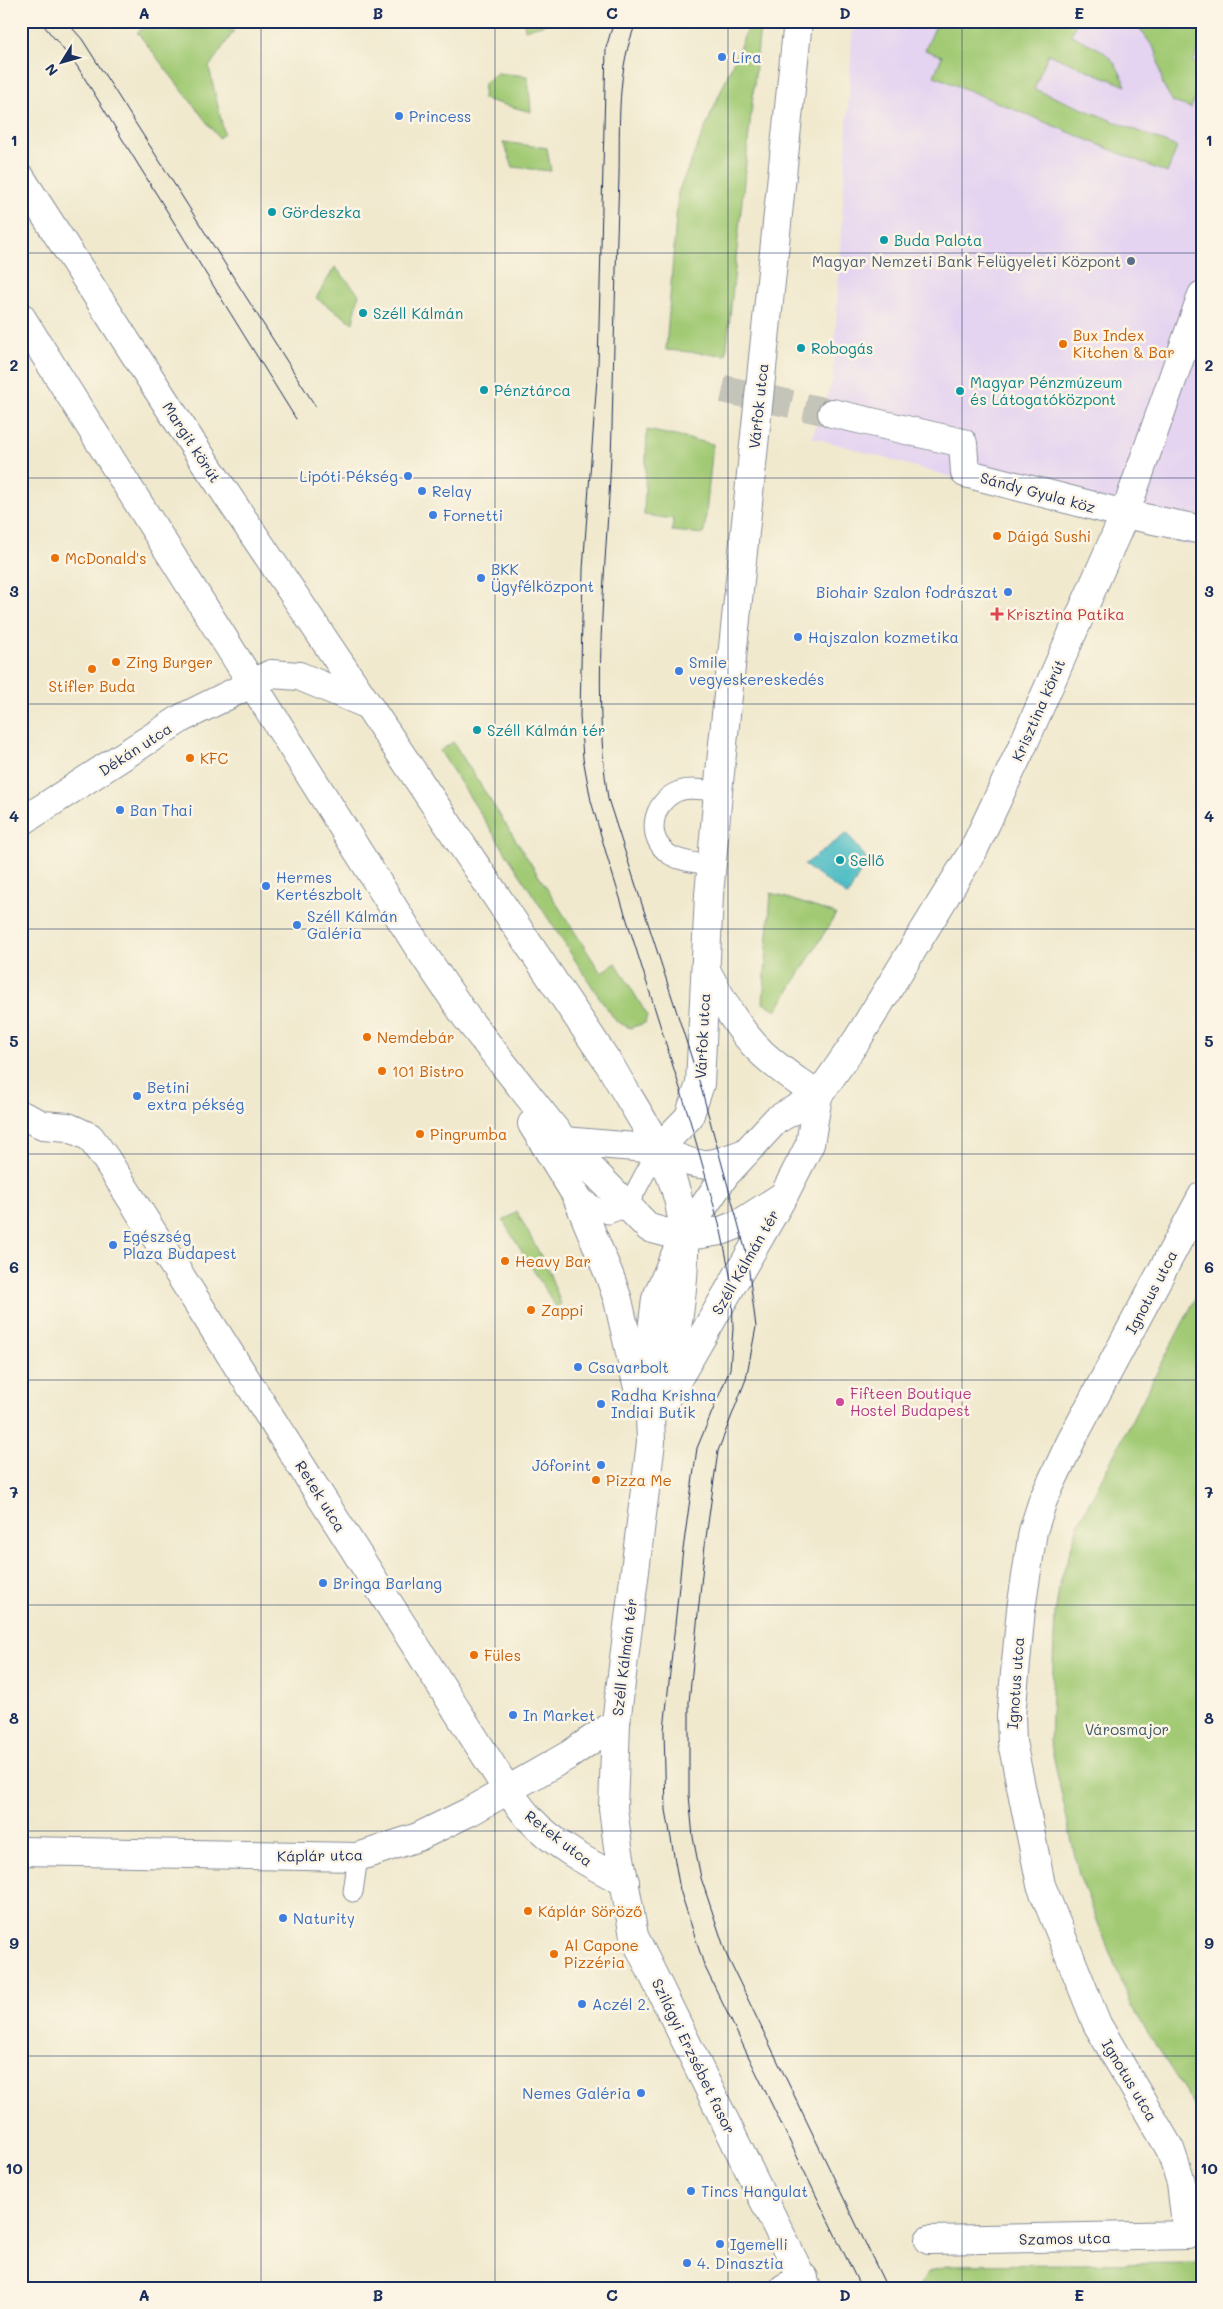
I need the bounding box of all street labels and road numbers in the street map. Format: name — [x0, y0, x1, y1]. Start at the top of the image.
street label: Várfok utca — [744, 362, 772, 450]
street label: Margit körút — [158, 398, 226, 486]
street label: Sándy Gyula köz — [978, 467, 1098, 517]
street label: Krisztina körút — [1007, 656, 1069, 764]
street label: Dékán utca — [95, 718, 175, 780]
street label: Várfok utca — [690, 993, 714, 1079]
street label: Széll Kálmán tér — [707, 1206, 783, 1318]
street label: Ignotus utca — [1120, 1247, 1182, 1337]
street label: Retek utca — [291, 1457, 351, 1535]
street label: Széll Kálmán tér — [607, 1597, 641, 1717]
street label: Ignotus utca — [1002, 1636, 1028, 1730]
street label: Retek utca — [521, 1805, 597, 1871]
street label: Káplár utca — [277, 1844, 363, 1866]
street label: Szilágyi Erzsébet fasor — [648, 1975, 740, 2137]
street label: Ignotus utca — [1098, 2035, 1162, 2125]
street label: Szamos utca — [1019, 2227, 1111, 2249]

